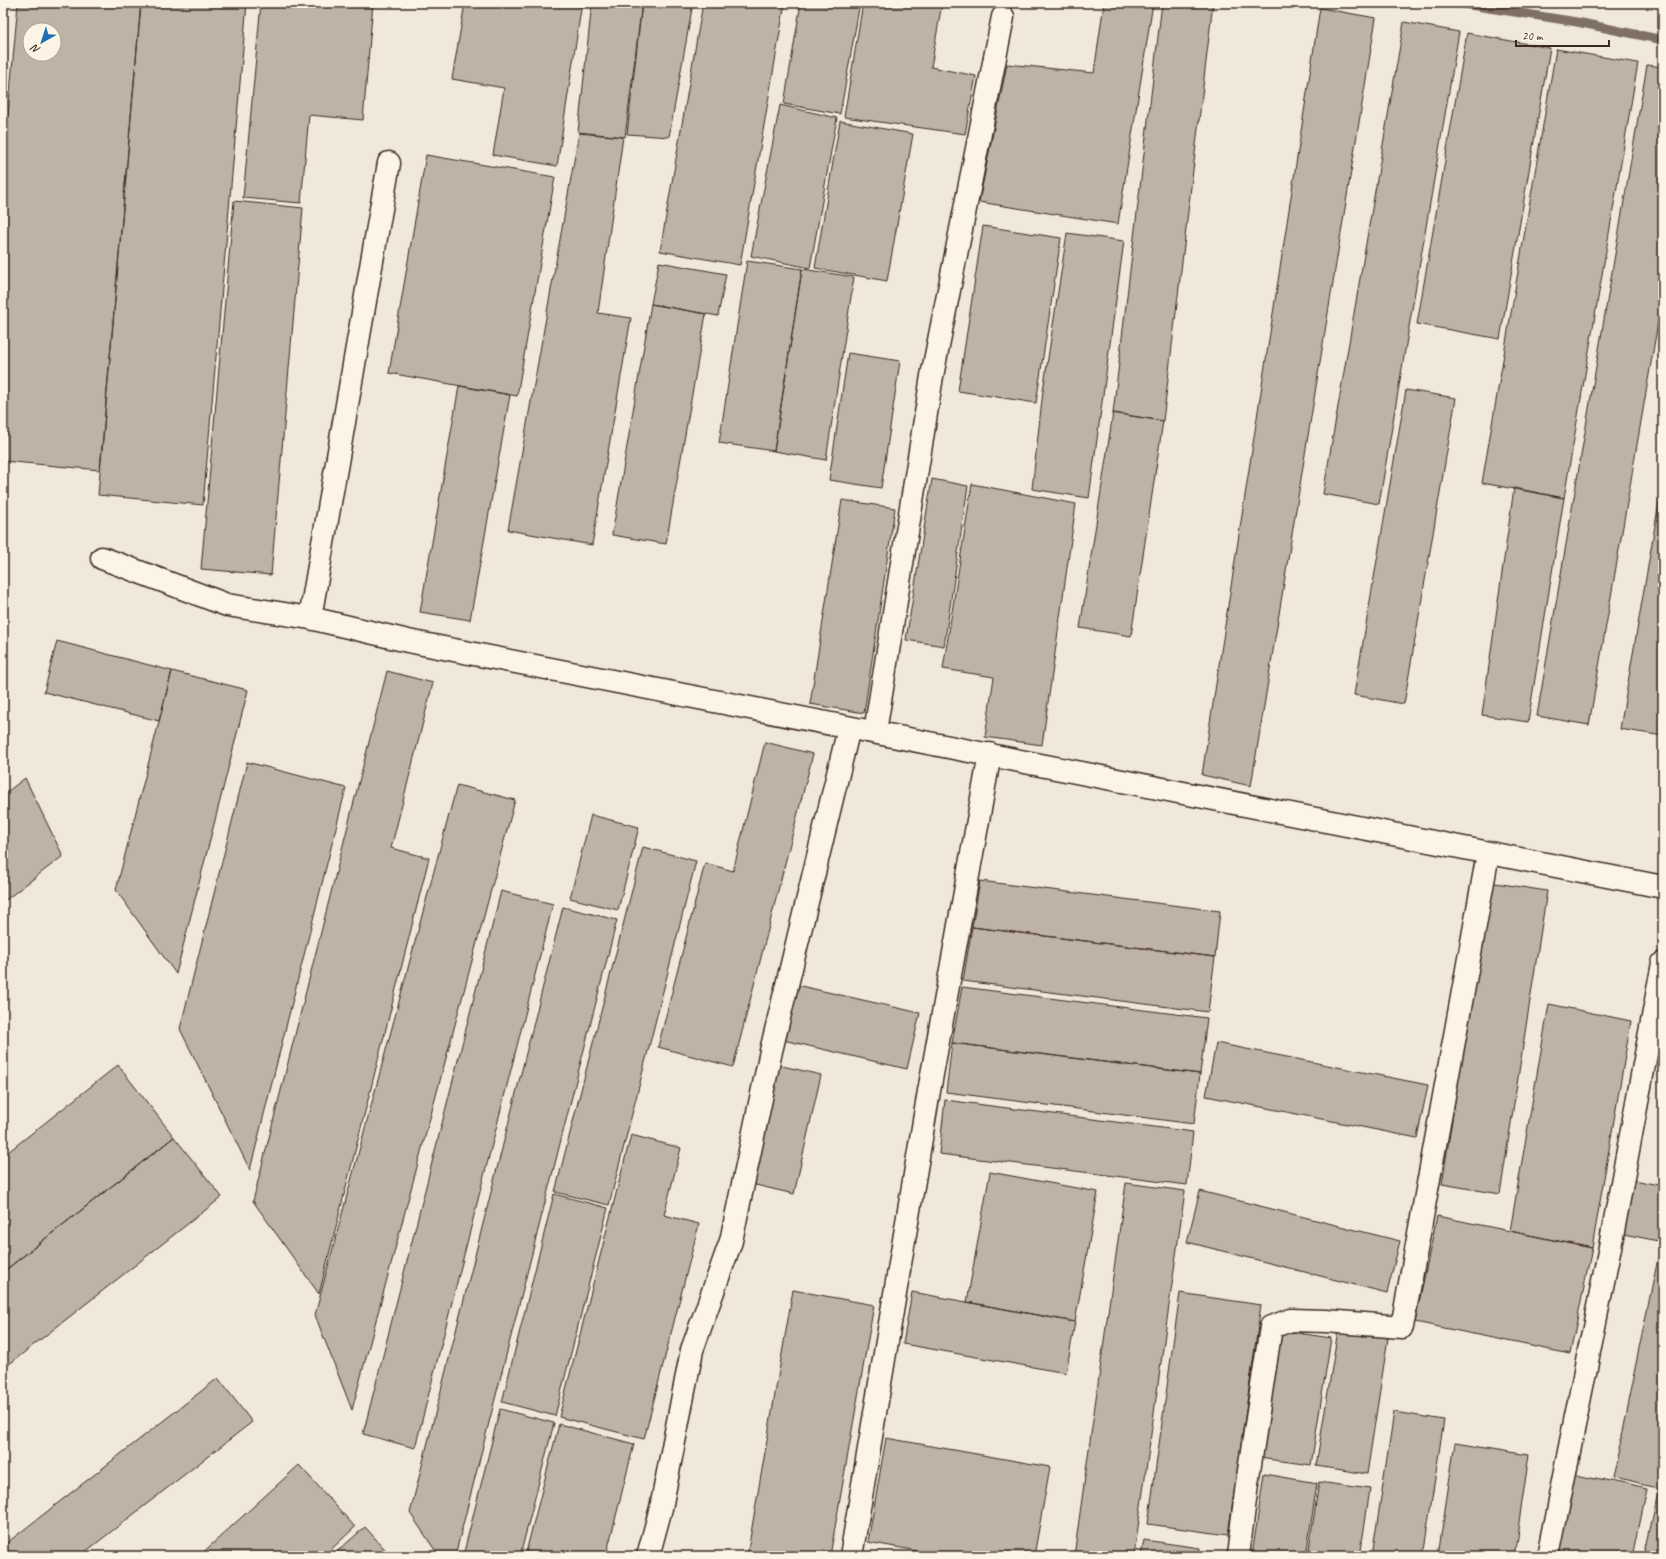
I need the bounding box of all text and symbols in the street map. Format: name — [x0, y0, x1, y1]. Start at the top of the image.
north arrow — [22, 22, 62, 62]
scale bar — [1516, 22, 1609, 48]
text: 20 m — [1522, 28, 1544, 44]
text: N — [27, 41, 43, 57]

